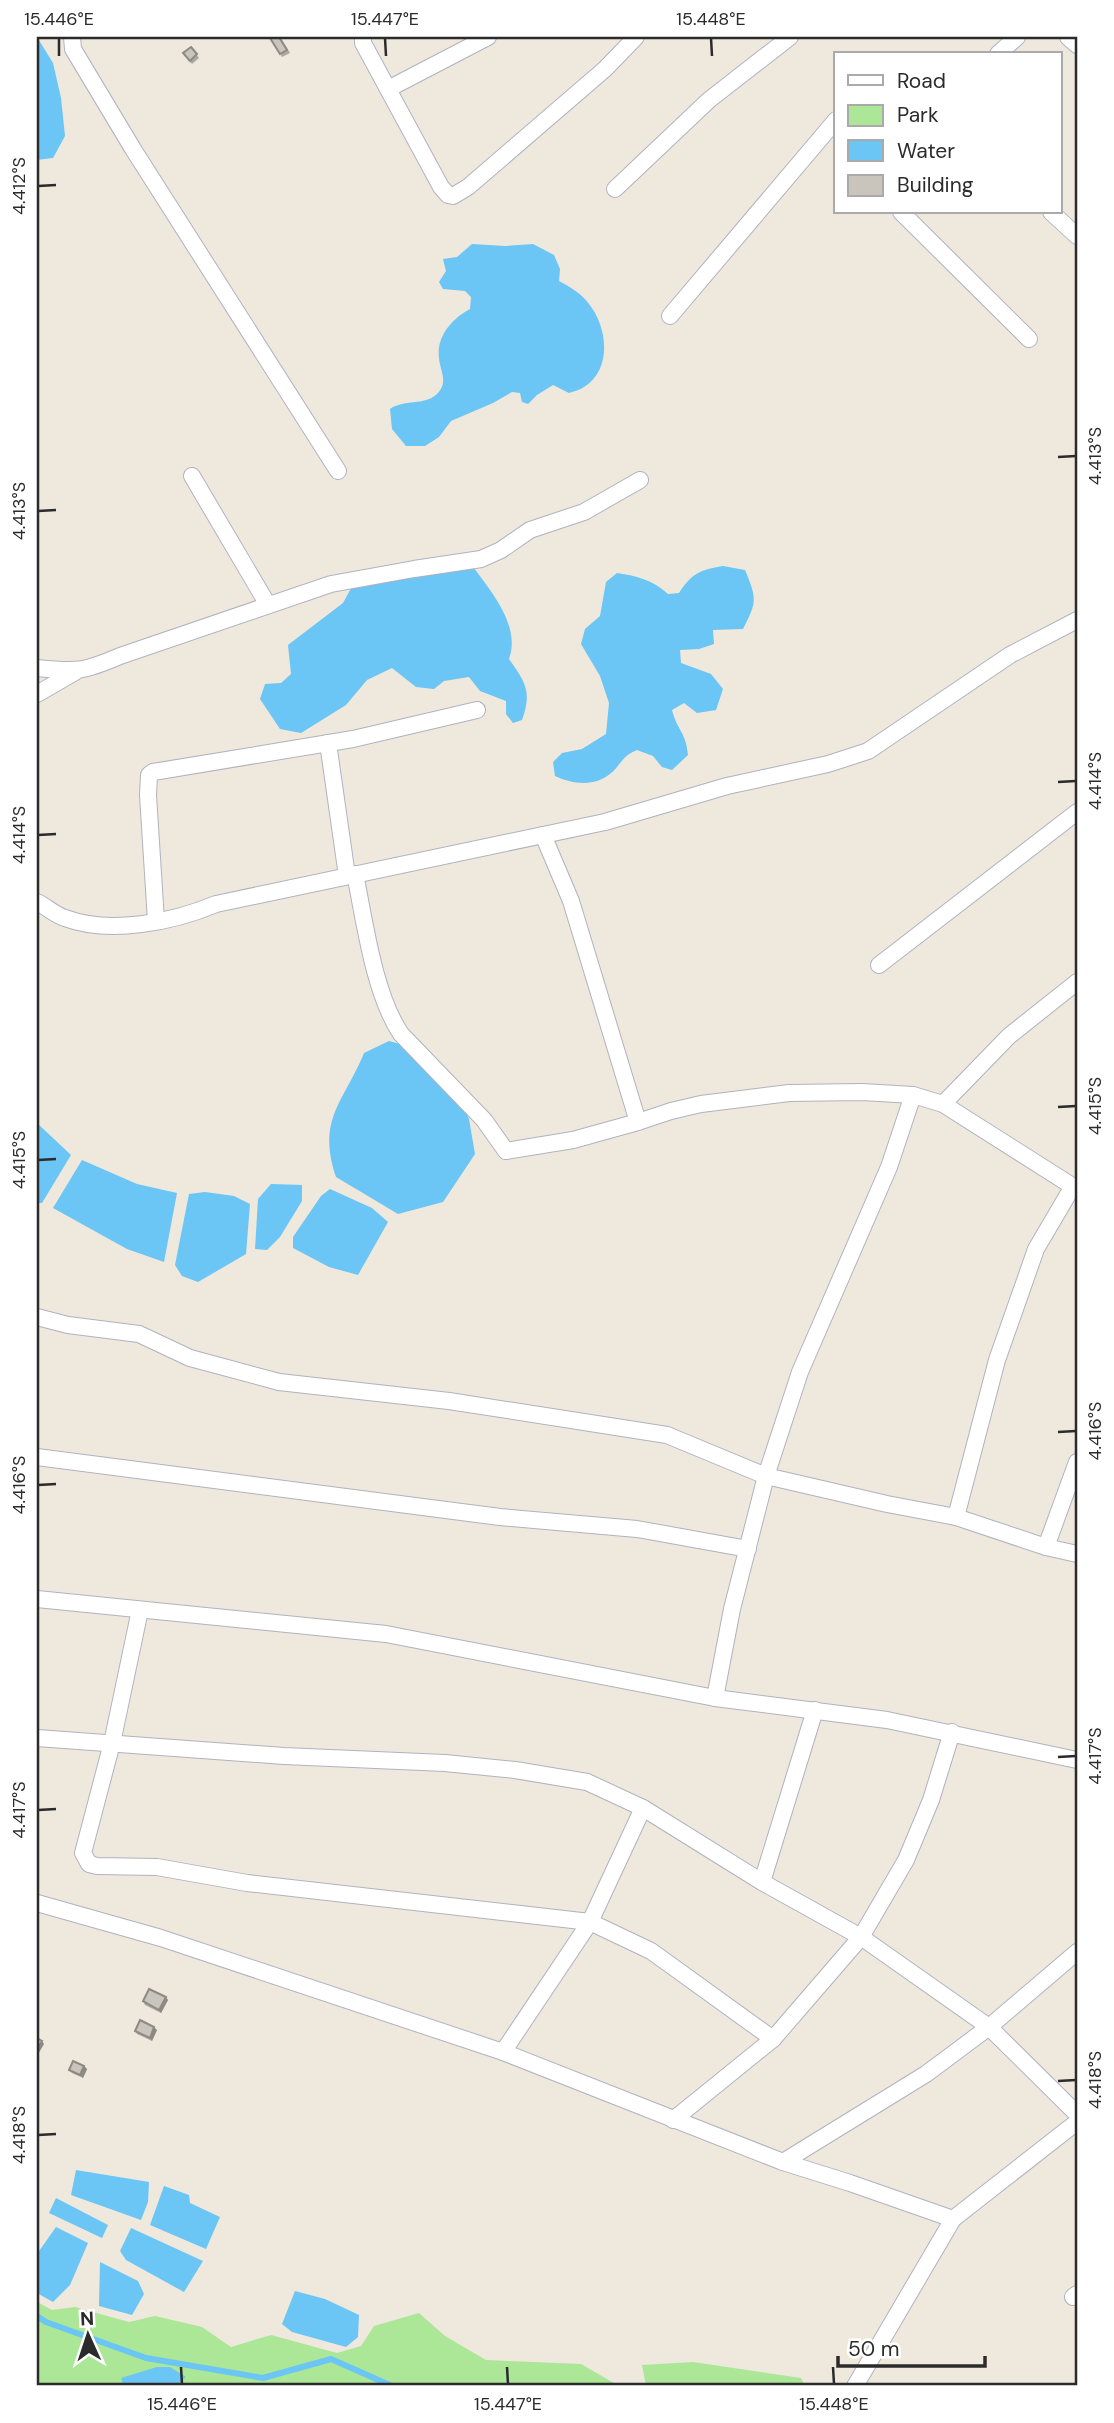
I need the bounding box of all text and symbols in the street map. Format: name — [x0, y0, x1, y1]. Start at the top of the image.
text: 15.446°E — [24, 7, 94, 31]
text: 15.447°E — [351, 7, 419, 31]
text: 15.448°E — [676, 7, 746, 31]
legend — [834, 52, 1062, 214]
text: Road — [897, 67, 946, 95]
text: Park — [897, 101, 939, 129]
text: Water — [897, 137, 955, 165]
text: 4.412°S — [7, 157, 31, 215]
text: Building — [897, 171, 974, 199]
text: 4.413°S — [1083, 427, 1107, 485]
text: 4.413°S — [7, 482, 31, 540]
text: 4.414°S — [1083, 752, 1107, 810]
text: 4.414°S — [7, 806, 31, 864]
text: 4.415°S — [1083, 1077, 1107, 1135]
text: 4.415°S — [7, 1131, 31, 1189]
text: 4.416°S — [1083, 1402, 1107, 1460]
text: 4.416°S — [7, 1456, 31, 1514]
text: 4.417°S — [1083, 1727, 1107, 1785]
text: 4.417°S — [7, 1781, 31, 1839]
text: 4.418°S — [1083, 2051, 1107, 2109]
text: 4.418°S — [7, 2106, 31, 2164]
north arrow — [52, 2300, 122, 2370]
text: N — [80, 2306, 95, 2331]
scale bar — [838, 2325, 984, 2369]
text: 50 m — [848, 2335, 899, 2363]
text: 15.446°E — [147, 2392, 217, 2416]
text: 15.447°E — [474, 2392, 542, 2416]
text: 15.448°E — [799, 2392, 869, 2416]

